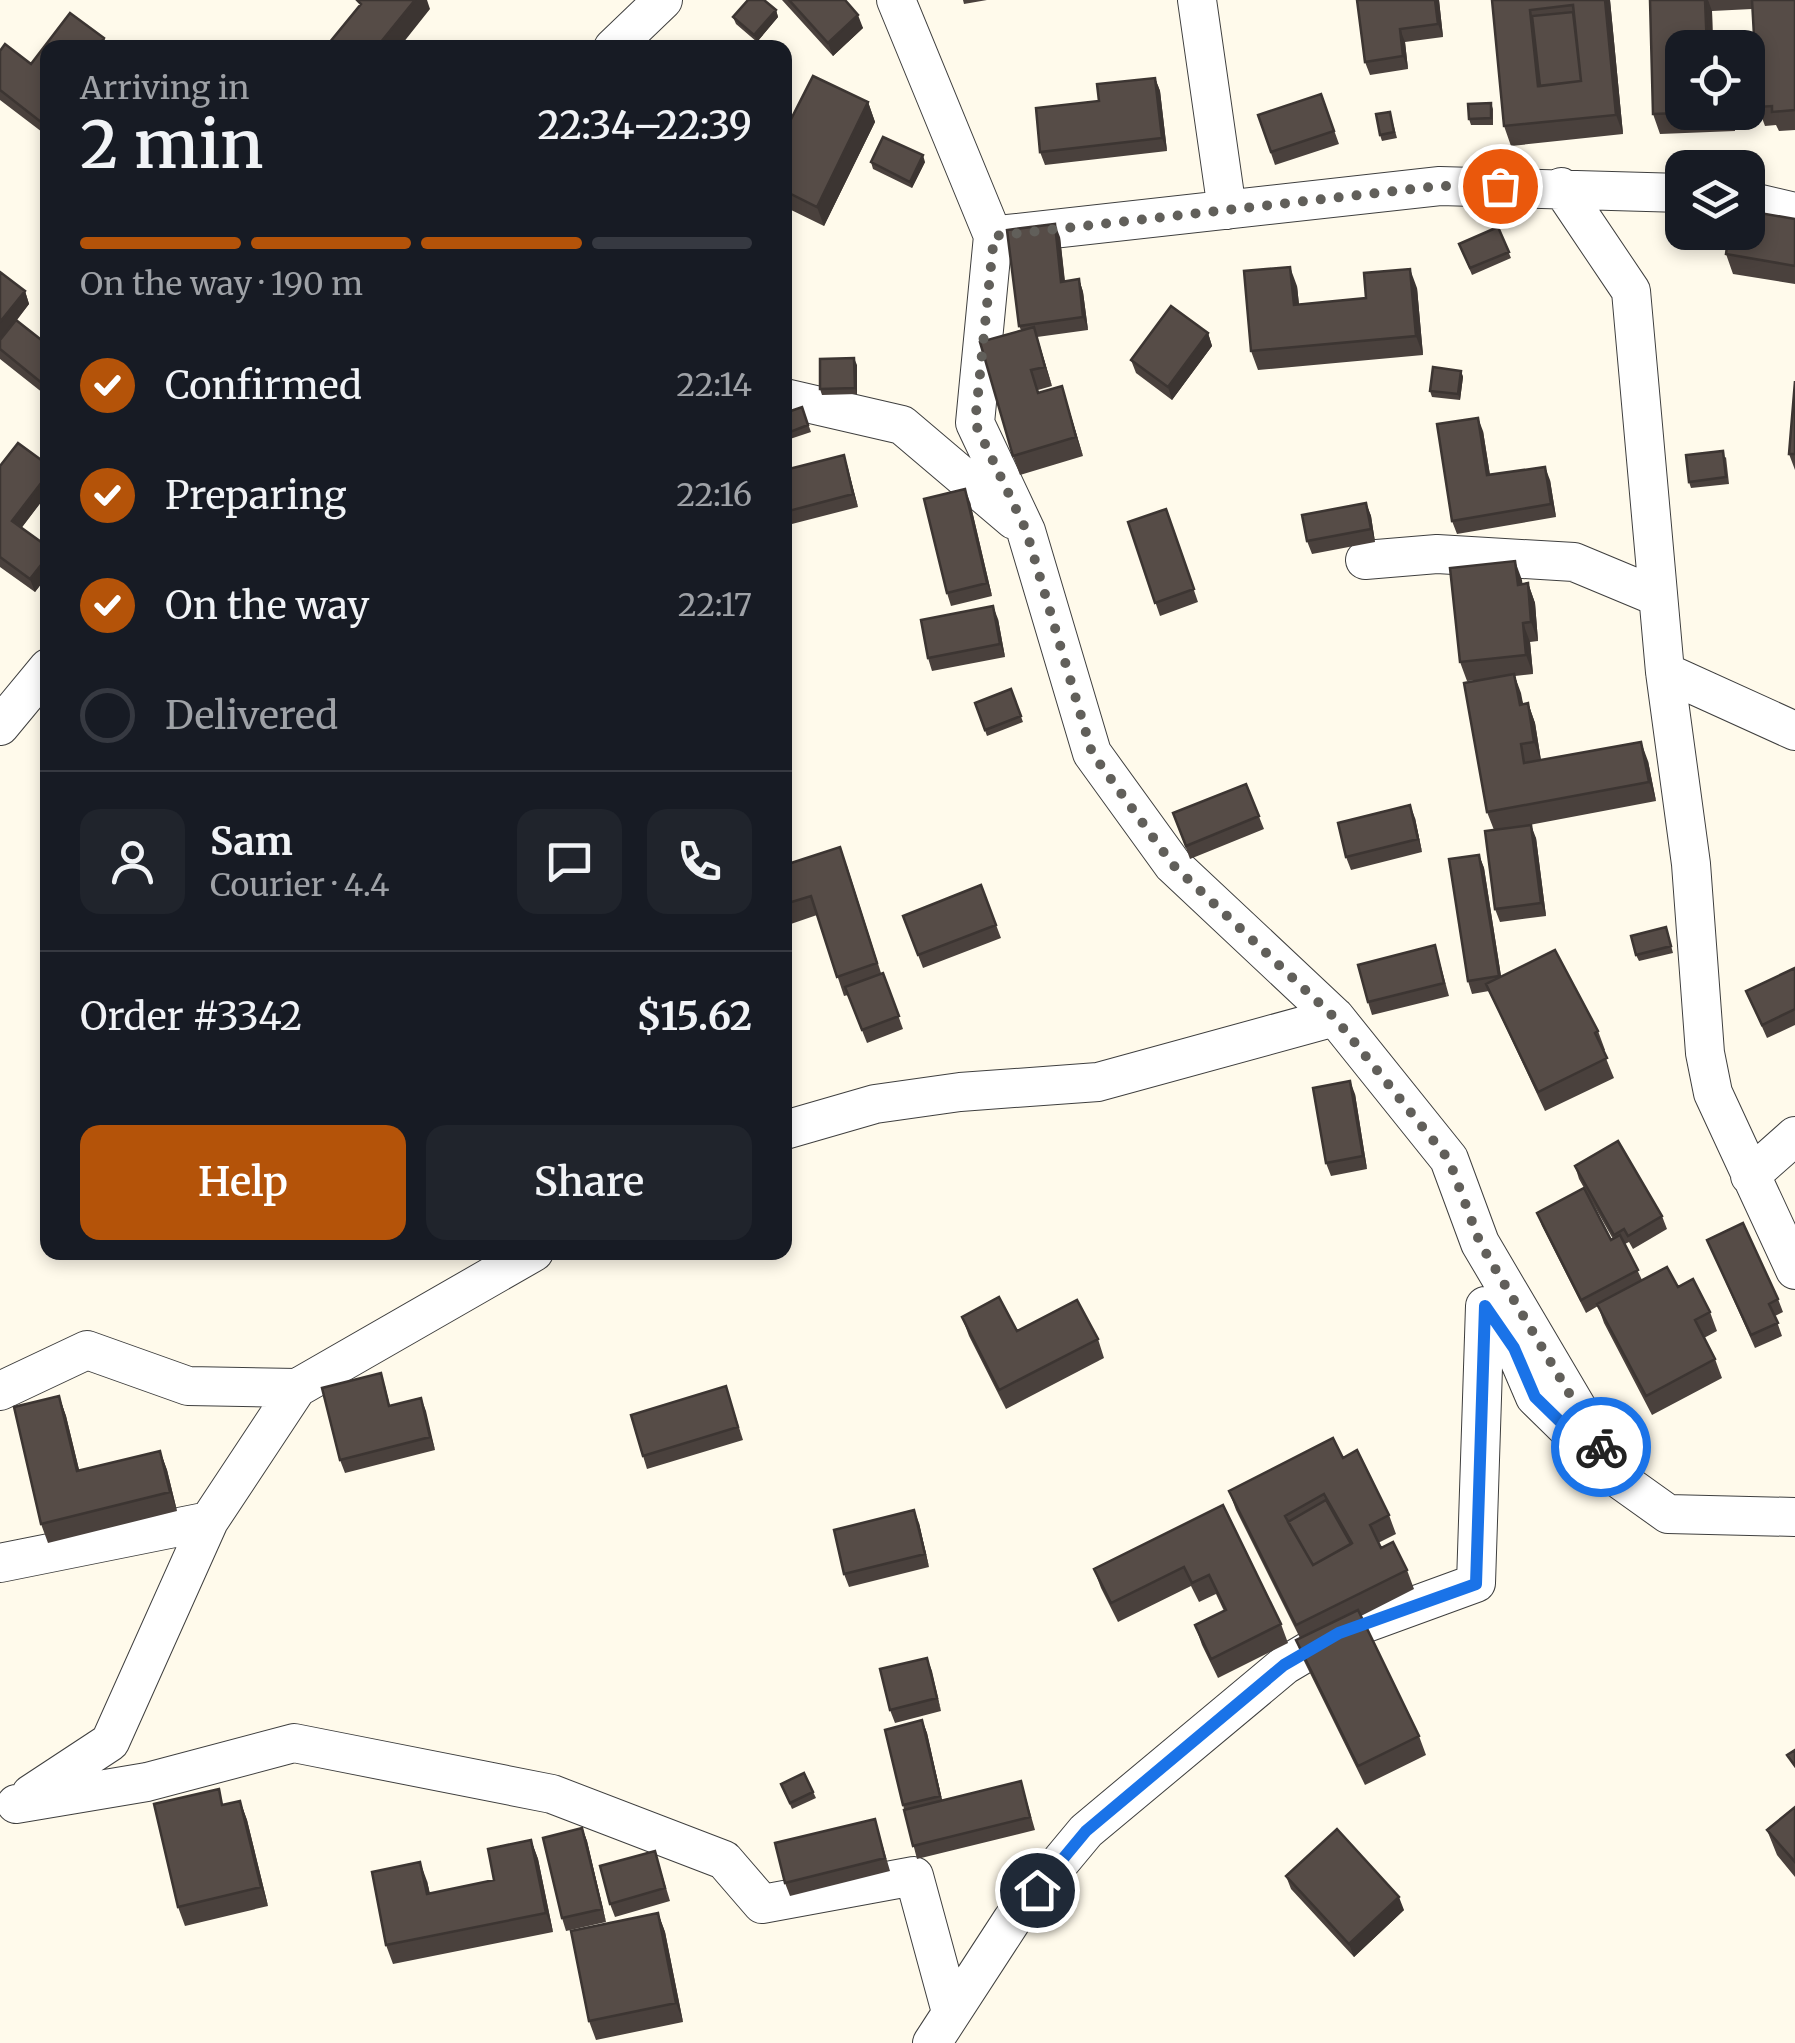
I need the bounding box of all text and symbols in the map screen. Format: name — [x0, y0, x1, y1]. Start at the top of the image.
map controls — [1665, 30, 1765, 250]
button: locate — [1665, 30, 1765, 130]
text: Arriving in — [80, 68, 249, 108]
text: 22:34–22:39 — [538, 102, 752, 149]
text: 2 min — [80, 104, 264, 186]
pin — [1458, 144, 1543, 229]
button: layers — [1665, 150, 1765, 250]
icon: bag — [1473, 159, 1528, 214]
text: On the way · 190 m — [80, 264, 363, 304]
icon: check — [80, 358, 135, 413]
text: Confirmed — [165, 362, 362, 409]
text: 22:14 — [676, 365, 752, 405]
icon: check — [80, 468, 135, 523]
text: Preparing — [165, 472, 347, 519]
text: 22:16 — [676, 475, 752, 515]
icon: check — [80, 578, 135, 633]
text: On the way — [165, 582, 369, 629]
text: 22:17 — [678, 585, 752, 625]
text: Delivered — [165, 692, 338, 739]
button: person — [80, 809, 185, 914]
button: chat — [517, 809, 622, 914]
button: phone — [647, 809, 752, 914]
text: Sam — [210, 818, 293, 865]
text: Courier · 4.4 — [210, 865, 390, 905]
text: Order #3342 — [80, 993, 302, 1040]
text: $15.62 — [636, 993, 752, 1040]
button: Help — [80, 1125, 406, 1240]
button: Share — [426, 1125, 752, 1240]
courier — [1551, 1397, 1651, 1497]
icon: bike — [1574, 1420, 1629, 1475]
pin — [995, 1848, 1080, 1933]
icon: home — [1010, 1863, 1065, 1918]

